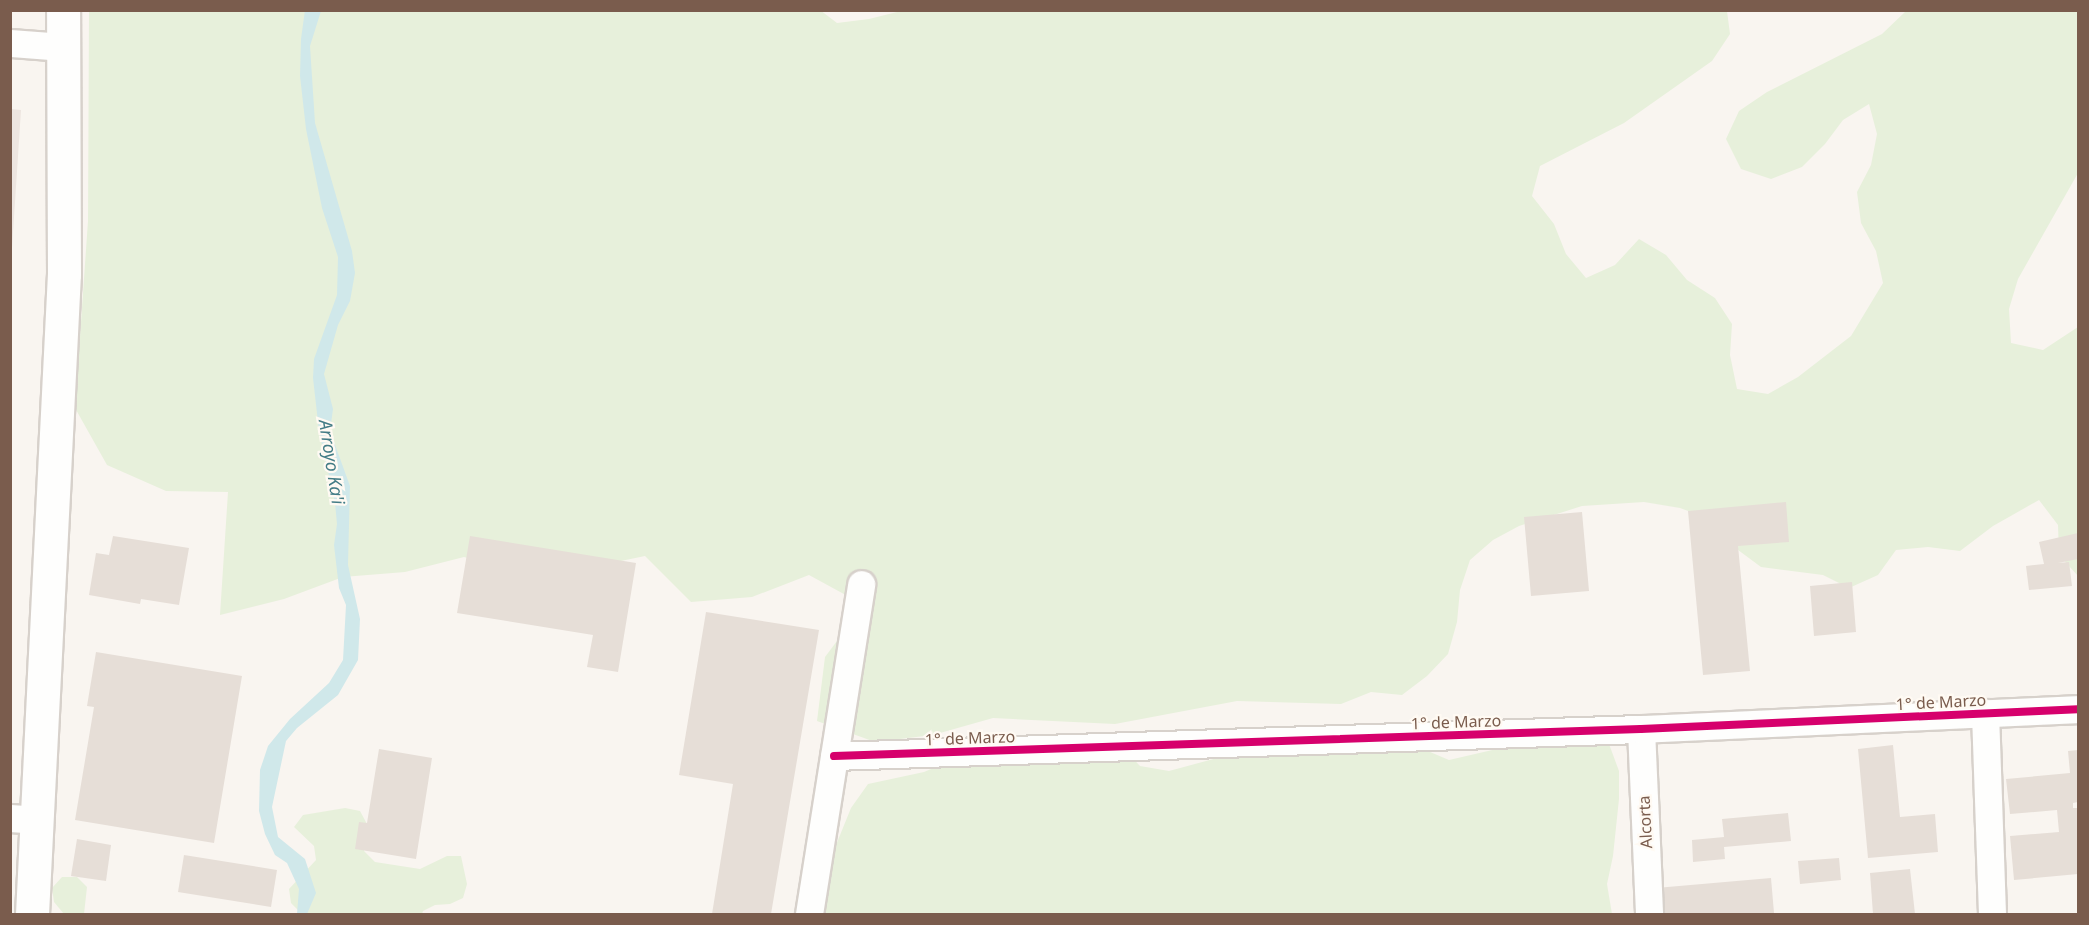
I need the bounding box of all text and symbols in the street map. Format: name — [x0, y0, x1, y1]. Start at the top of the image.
water label: Arroyo Ka'i — [315, 418, 349, 506]
street label: 1° de Marzo — [1895, 690, 1987, 714]
street label: 1° de Marzo — [1410, 711, 1502, 733]
street label: 1° de Marzo — [924, 727, 1016, 749]
street label: Alcorta — [1634, 795, 1656, 849]

